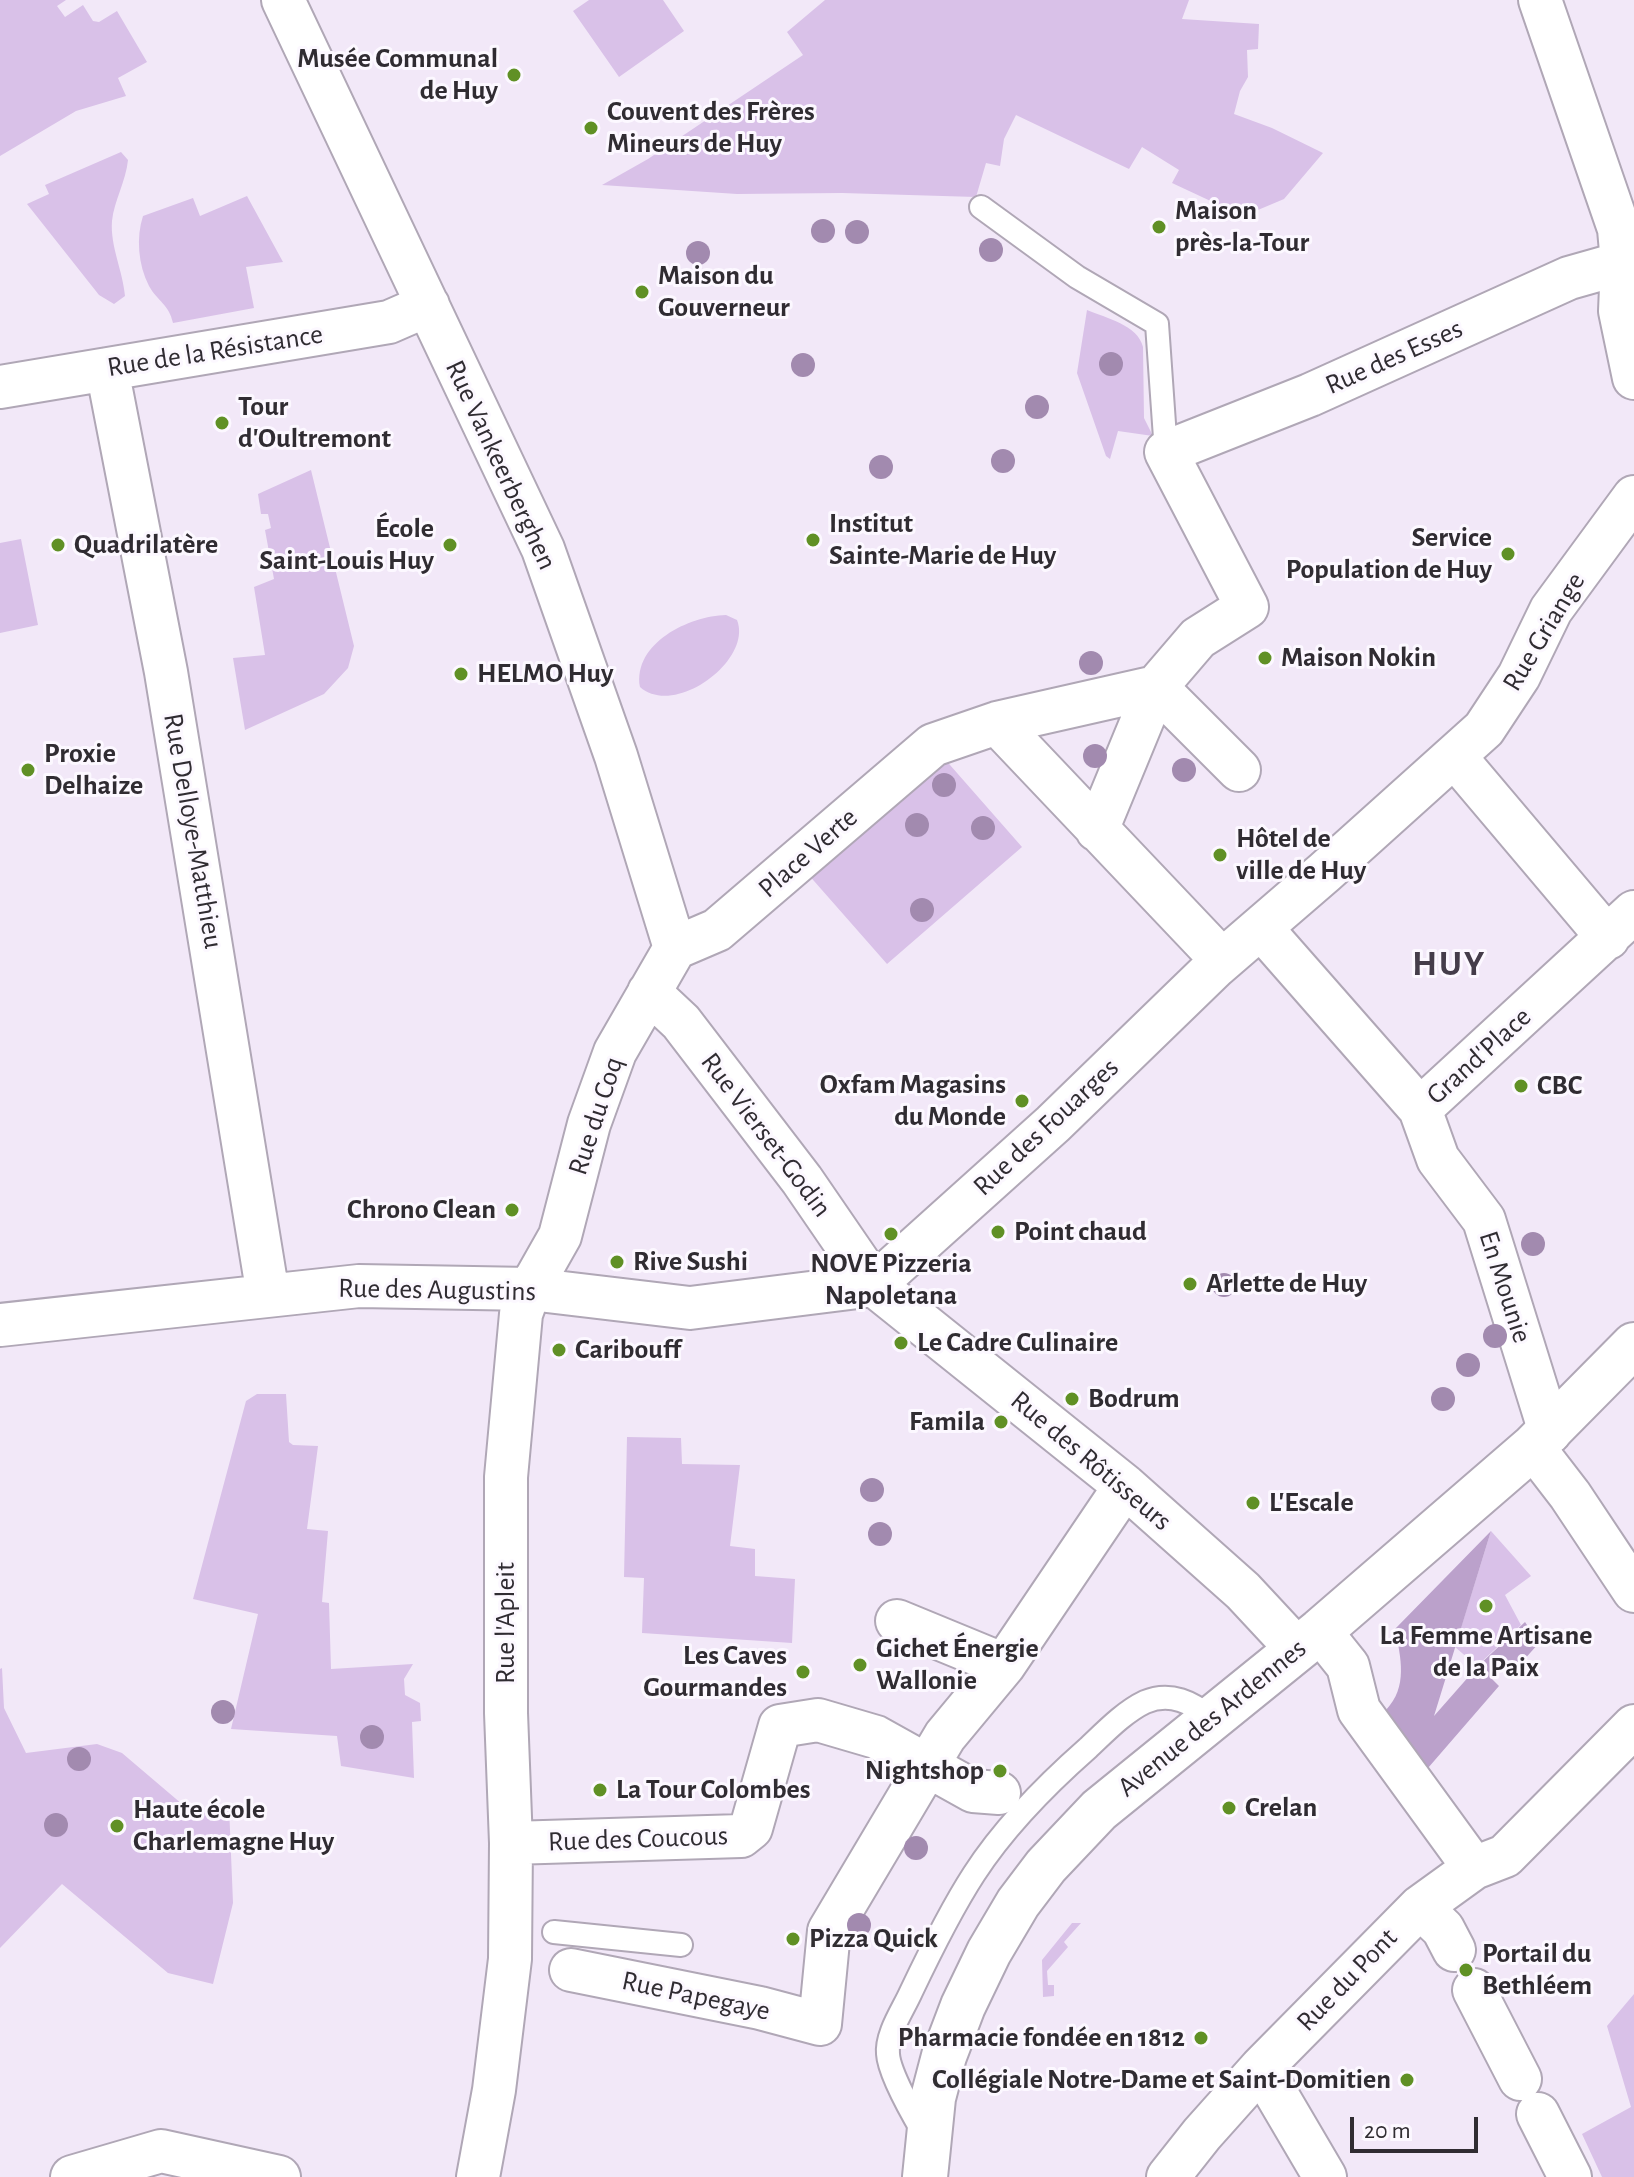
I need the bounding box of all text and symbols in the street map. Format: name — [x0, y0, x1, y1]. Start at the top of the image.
place label: Musée Communal de Huy — [297, 42, 498, 108]
marker: Musée Communal de Huy — [505, 66, 523, 84]
place label: Couvent des Frères Mineurs de Huy — [607, 95, 815, 161]
marker: Couvent des Frères Mineurs de Huy — [582, 119, 600, 137]
place label: Maison près-la-Tour — [1175, 194, 1309, 260]
marker: Maison près-la-Tour — [1150, 218, 1168, 236]
place label: Maison du Gouverneur — [658, 259, 790, 325]
marker: Maison du Gouverneur — [633, 283, 651, 301]
street label: Rue des Esses — [1320, 312, 1468, 402]
street label: Rue de la Résistance — [105, 317, 325, 385]
street label: Rue Vankeerberghen — [438, 355, 564, 575]
place label: Tour d'Oultremont — [238, 390, 391, 456]
marker: Tour d'Oultremont — [213, 414, 231, 432]
place label: Institut Sainte-Marie de Huy — [829, 507, 1056, 573]
place label: École Saint-Louis Huy — [259, 512, 434, 578]
place label: Service Population de Huy — [1286, 521, 1492, 587]
place label: Quadrilatère — [74, 528, 218, 562]
marker: Institut Sainte-Marie de Huy — [804, 531, 822, 549]
marker: Quadrilatère — [49, 536, 67, 554]
marker: École Saint-Louis Huy — [441, 536, 459, 554]
marker: Service Population de Huy — [1499, 545, 1517, 563]
street label: Rue Griange — [1495, 567, 1593, 697]
place label: Maison Nokin — [1281, 641, 1436, 675]
marker: Maison Nokin — [1256, 649, 1274, 667]
place label: HELMO Huy — [477, 657, 614, 691]
marker: HELMO Huy — [452, 665, 470, 683]
street label: Rue Delloye-Matthieu — [156, 711, 230, 951]
place label: Proxie Delhaize — [44, 737, 143, 803]
marker: Proxie Delhaize — [19, 761, 37, 779]
street label: Place Verte — [751, 801, 865, 905]
place label: Hôtel de ville de Huy — [1236, 822, 1366, 888]
marker: Hôtel de ville de Huy — [1211, 846, 1229, 864]
district label: HUY — [1412, 942, 1486, 986]
street label: Grand'Place — [1420, 1000, 1538, 1112]
street label: Rue Vierset-Godin — [693, 1046, 839, 1224]
street label: Rue des Fouarges — [966, 1051, 1126, 1203]
street label: Rue du Coq — [561, 1053, 631, 1179]
place label: Oxfam Magasins du Monde — [820, 1068, 1006, 1134]
place label: CBC — [1537, 1069, 1582, 1103]
marker: CBC — [1512, 1077, 1530, 1095]
marker: Oxfam Magasins du Monde — [1013, 1092, 1031, 1110]
place label: Chrono Clean — [347, 1193, 496, 1227]
marker: Chrono Clean — [503, 1201, 521, 1219]
place label: Point chaud — [1014, 1215, 1147, 1249]
marker: Point chaud — [989, 1223, 1007, 1241]
marker: NOVE Pizzeria Napoletana — [882, 1225, 900, 1243]
street label: En Mounie — [1471, 1227, 1539, 1347]
place label: Rive Sushi — [633, 1245, 748, 1279]
place label: NOVE Pizzeria Napoletana — [810, 1247, 972, 1313]
marker: Rive Sushi — [608, 1253, 626, 1271]
place label: Arlette de Huy — [1206, 1267, 1367, 1301]
street label: Rue des Augustins — [338, 1271, 536, 1309]
marker: Arlette de Huy — [1181, 1275, 1199, 1293]
place label: Le Cadre Culinaire — [917, 1326, 1118, 1360]
place label: Caribouff — [575, 1333, 681, 1367]
marker: Le Cadre Culinaire — [892, 1334, 910, 1352]
marker: Caribouff — [550, 1341, 568, 1359]
place label: Bodrum — [1088, 1382, 1180, 1416]
street label: Rue des Rôtisseurs — [1004, 1384, 1178, 1538]
marker: Bodrum — [1063, 1390, 1081, 1408]
place label: Famila — [909, 1405, 985, 1439]
marker: Famila — [992, 1413, 1010, 1431]
place label: L'Escale — [1269, 1486, 1354, 1520]
marker: L'Escale — [1244, 1494, 1262, 1512]
street label: Rue l'Apleit — [489, 1562, 523, 1684]
marker: La Femme Artisane de la Paix — [1477, 1597, 1495, 1615]
place label: La Femme Artisane de la Paix — [1380, 1619, 1592, 1685]
place label: Gichet Énergie Wallonie — [876, 1632, 1039, 1698]
street label: Avenue des Ardennes — [1111, 1632, 1313, 1804]
place label: Les Caves Gourmandes — [643, 1639, 787, 1705]
marker: Gichet Énergie Wallonie — [851, 1656, 869, 1674]
marker: Les Caves Gourmandes — [794, 1663, 812, 1681]
place label: Nightshop — [865, 1754, 984, 1788]
marker: Nightshop — [991, 1762, 1009, 1780]
place label: La Tour Colombes — [616, 1773, 810, 1807]
marker: La Tour Colombes — [591, 1781, 609, 1799]
place label: Crelan — [1245, 1791, 1317, 1825]
place label: Haute école Charlemagne Huy — [133, 1793, 334, 1859]
marker: Crelan — [1220, 1799, 1238, 1817]
marker: Haute école Charlemagne Huy — [108, 1817, 126, 1835]
street label: Rue des Coucous — [547, 1819, 729, 1859]
street label: Rue du Pont — [1290, 1921, 1404, 2039]
place label: Pizza Quick — [809, 1922, 938, 1956]
marker: Pizza Quick — [784, 1930, 802, 1948]
place label: Portail du Bethléem — [1482, 1937, 1592, 2003]
marker: Portail du Bethléem — [1457, 1961, 1475, 1979]
street label: Rue Papegaye — [619, 1964, 773, 2028]
place label: Pharmacie fondée en 1812 — [898, 2021, 1185, 2055]
marker: Pharmacie fondée en 1812 — [1192, 2029, 1210, 2047]
place label: Collégiale Notre-Dame et Saint-Domitien — [932, 2063, 1391, 2097]
marker: Collégiale Notre-Dame et Saint-Domitien — [1398, 2071, 1416, 2089]
scale bar — [1354, 2101, 1482, 2151]
text: 20 m — [1364, 2119, 1411, 2143]

